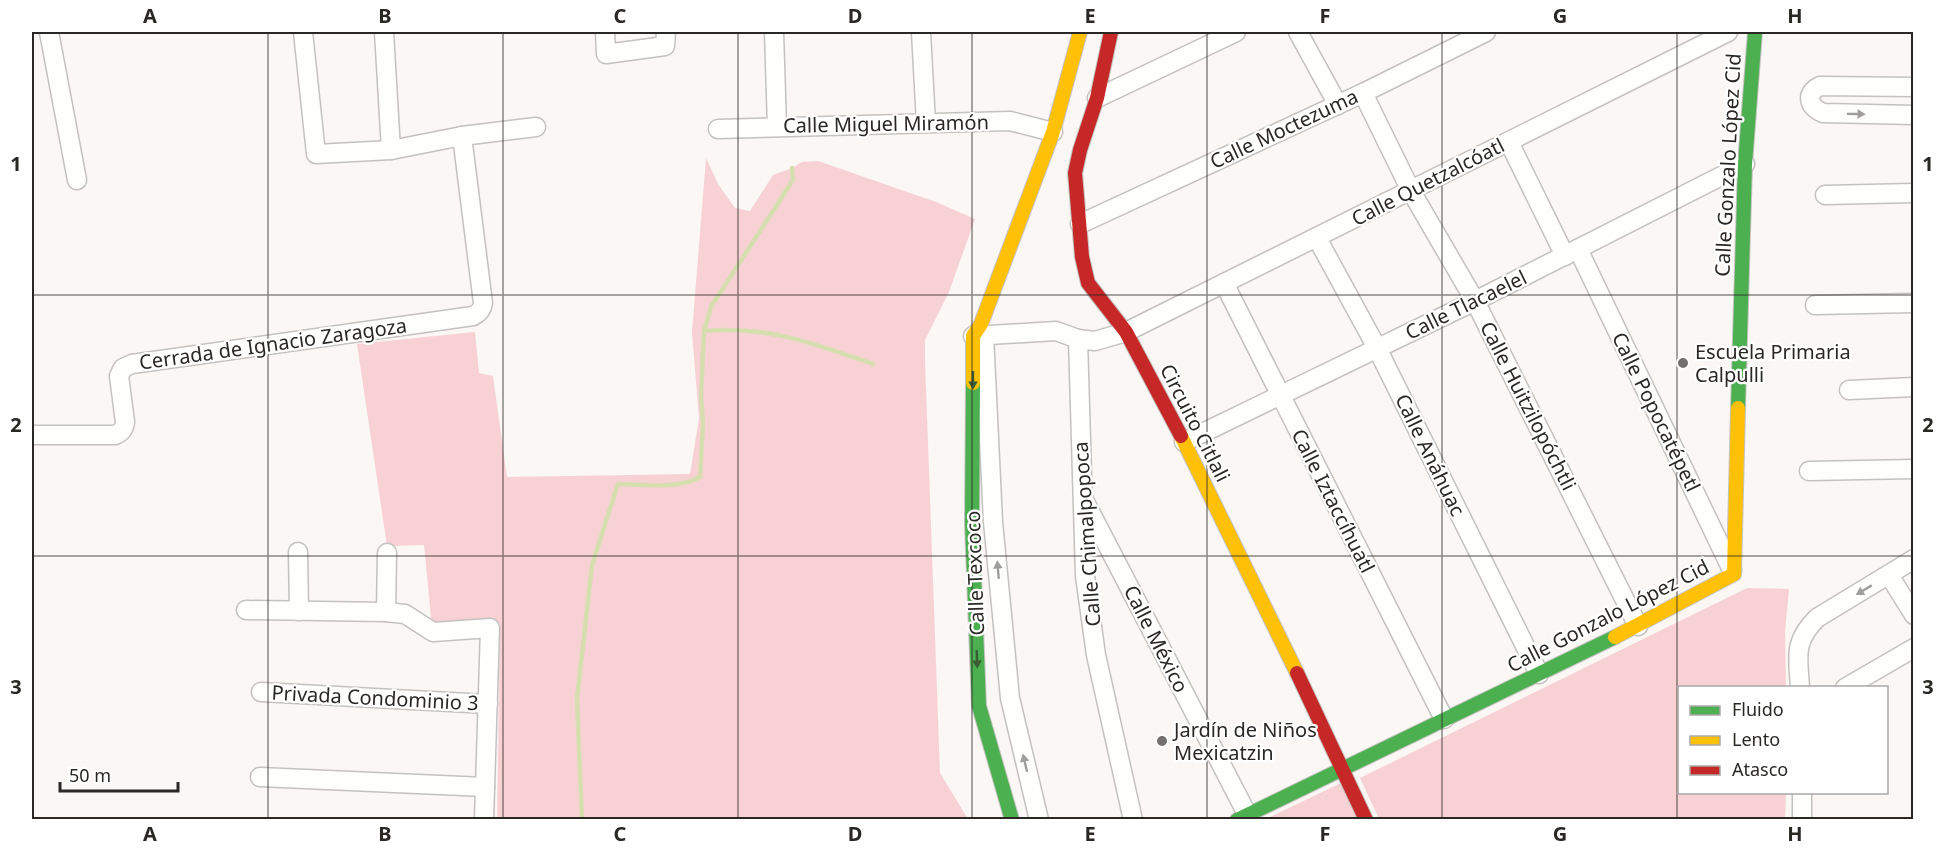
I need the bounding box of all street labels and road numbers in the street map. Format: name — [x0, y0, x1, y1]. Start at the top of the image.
street label: Calle Gonzalo López Cid — [1708, 53, 1747, 277]
street label: Calle Moctezuma — [1205, 82, 1362, 175]
street label: Calle Miguel Miramón — [783, 108, 989, 139]
street label: Calle Quetzalcóatl — [1347, 131, 1509, 232]
street label: Calle Tlacaelel — [1401, 264, 1531, 346]
street label: Cerrada de Ignacio Zaragoza — [137, 311, 409, 376]
street label: Calle Huitzilopóchtli — [1474, 317, 1583, 495]
street label: Calle Popocatépetl — [1606, 327, 1707, 496]
street label: Circuito Citlali — [1154, 359, 1237, 486]
street label: Calle Anáhuac — [1389, 389, 1472, 520]
street label: Calle Iztaccíhuatl — [1286, 424, 1381, 577]
street label: Calle Chimalpopoca — [1067, 441, 1106, 628]
street label: Calle Texcoco — [959, 510, 990, 636]
street label: Calle Gonzalo López Cid — [1502, 553, 1713, 678]
street label: Calle México — [1118, 580, 1195, 697]
street label: Privada Condominio 3 — [271, 679, 479, 716]

